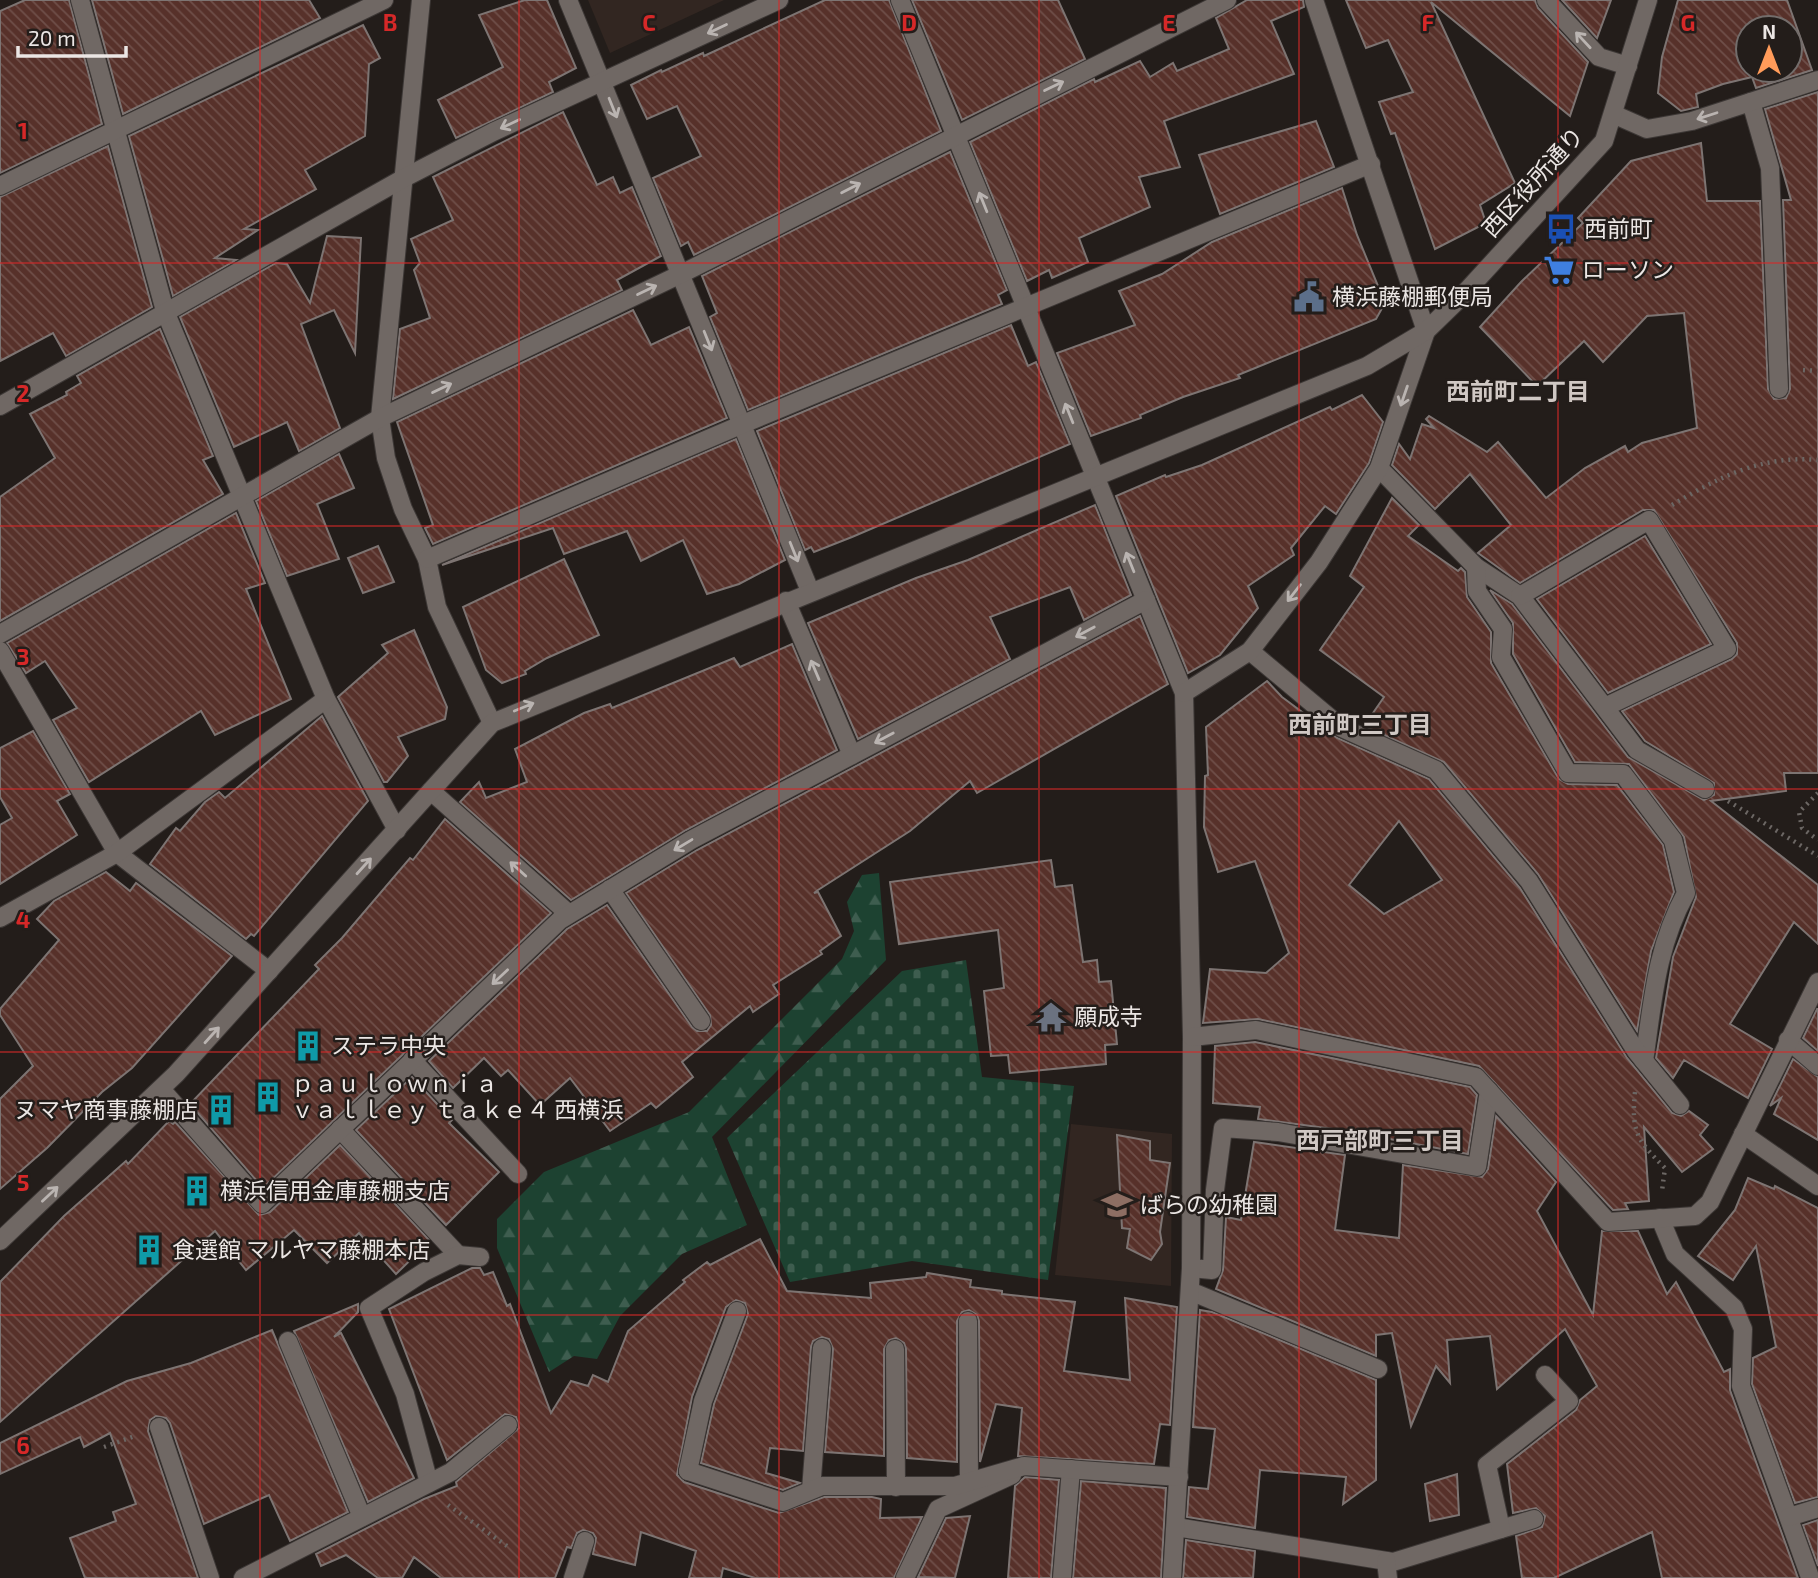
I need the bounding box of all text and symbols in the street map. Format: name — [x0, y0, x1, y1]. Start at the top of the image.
text: B — [383, 8, 397, 36]
text: C — [642, 8, 656, 36]
text: D — [901, 8, 917, 36]
text: E — [1162, 8, 1176, 36]
text: F — [1422, 8, 1435, 36]
text: G — [1681, 8, 1695, 36]
scale bar — [18, 14, 126, 58]
north arrow — [1734, 14, 1804, 84]
text: N — [1762, 20, 1776, 43]
one-way arrow — [707, 23, 728, 36]
text: 20 m — [28, 25, 76, 50]
one-way arrow — [1574, 32, 1591, 49]
one-way arrow — [1043, 78, 1064, 92]
one-way arrow — [608, 97, 621, 118]
one-way arrow — [1696, 111, 1718, 123]
text: 1 — [18, 116, 28, 144]
one-way arrow — [500, 119, 521, 132]
street label: 西区役所通り — [1476, 121, 1589, 242]
one-way arrow — [840, 180, 860, 194]
one-way arrow — [976, 192, 989, 214]
bus stop icon: 西前町 — [1544, 212, 1578, 246]
place label: 西前町 — [1584, 214, 1653, 242]
supermarket icon: ローソン — [1542, 253, 1576, 287]
place label: ローソン — [1582, 255, 1674, 283]
public building icon: 横浜藤棚郵便局 — [1292, 280, 1326, 314]
place label: 横浜藤棚郵便局 — [1332, 282, 1493, 310]
one-way arrow — [636, 283, 657, 296]
one-way arrow — [703, 330, 716, 352]
district label: 西前町二丁目 — [1446, 376, 1590, 405]
text: 2 — [16, 379, 30, 407]
one-way arrow — [431, 381, 452, 394]
one-way arrow — [1397, 384, 1409, 406]
one-way arrow — [1062, 403, 1075, 424]
one-way arrow — [789, 541, 802, 562]
one-way arrow — [1122, 551, 1135, 573]
one-way arrow — [1287, 583, 1302, 602]
one-way arrow — [1075, 626, 1096, 640]
text: 3 — [16, 642, 30, 670]
one-way arrow — [808, 660, 821, 681]
one-way arrow — [513, 700, 534, 713]
district label: 西前町三丁目 — [1288, 709, 1432, 738]
one-way arrow — [874, 732, 895, 745]
one-way arrow — [674, 838, 694, 852]
one-way arrow — [356, 857, 372, 875]
one-way arrow — [509, 861, 527, 877]
text: 4 — [16, 905, 30, 933]
one-way arrow — [491, 969, 508, 986]
temple icon: 願成寺 — [1034, 1000, 1068, 1034]
place label: 願成寺 — [1074, 1002, 1143, 1030]
one-way arrow — [204, 1026, 220, 1044]
building icon: ステラ中央 — [291, 1029, 325, 1063]
place label: ステラ中央 — [331, 1031, 446, 1059]
place label: ｐａｕｌｏｗｎｉａ ｖａｌｌｅｙ ｔａｋｅ４ 西横浜 — [291, 1069, 623, 1124]
building icon: ｐａｕｌｏｗｎｉａ ｖａｌｌｅｙ ｔａｋｅ４ 西横浜 — [251, 1080, 285, 1114]
building icon: ヌマヤ商事藤棚店 — [204, 1093, 238, 1127]
place label: ヌマヤ商事藤棚店 — [14, 1095, 198, 1123]
district label: 西戸部町三丁目 — [1296, 1125, 1464, 1154]
text: 5 — [17, 1168, 29, 1196]
building icon: 横浜信用金庫藤棚支店 — [180, 1174, 214, 1208]
place label: 横浜信用金庫藤棚支店 — [220, 1176, 450, 1204]
one-way arrow — [41, 1186, 59, 1202]
school or university icon: ばらの幼稚園 — [1100, 1188, 1134, 1222]
place label: ばらの幼稚園 — [1140, 1190, 1278, 1218]
building icon: 食選館 マルヤマ藤棚本店 — [132, 1233, 166, 1267]
place label: 食選館 マルヤマ藤棚本店 — [172, 1235, 430, 1263]
text: 6 — [16, 1431, 30, 1459]

